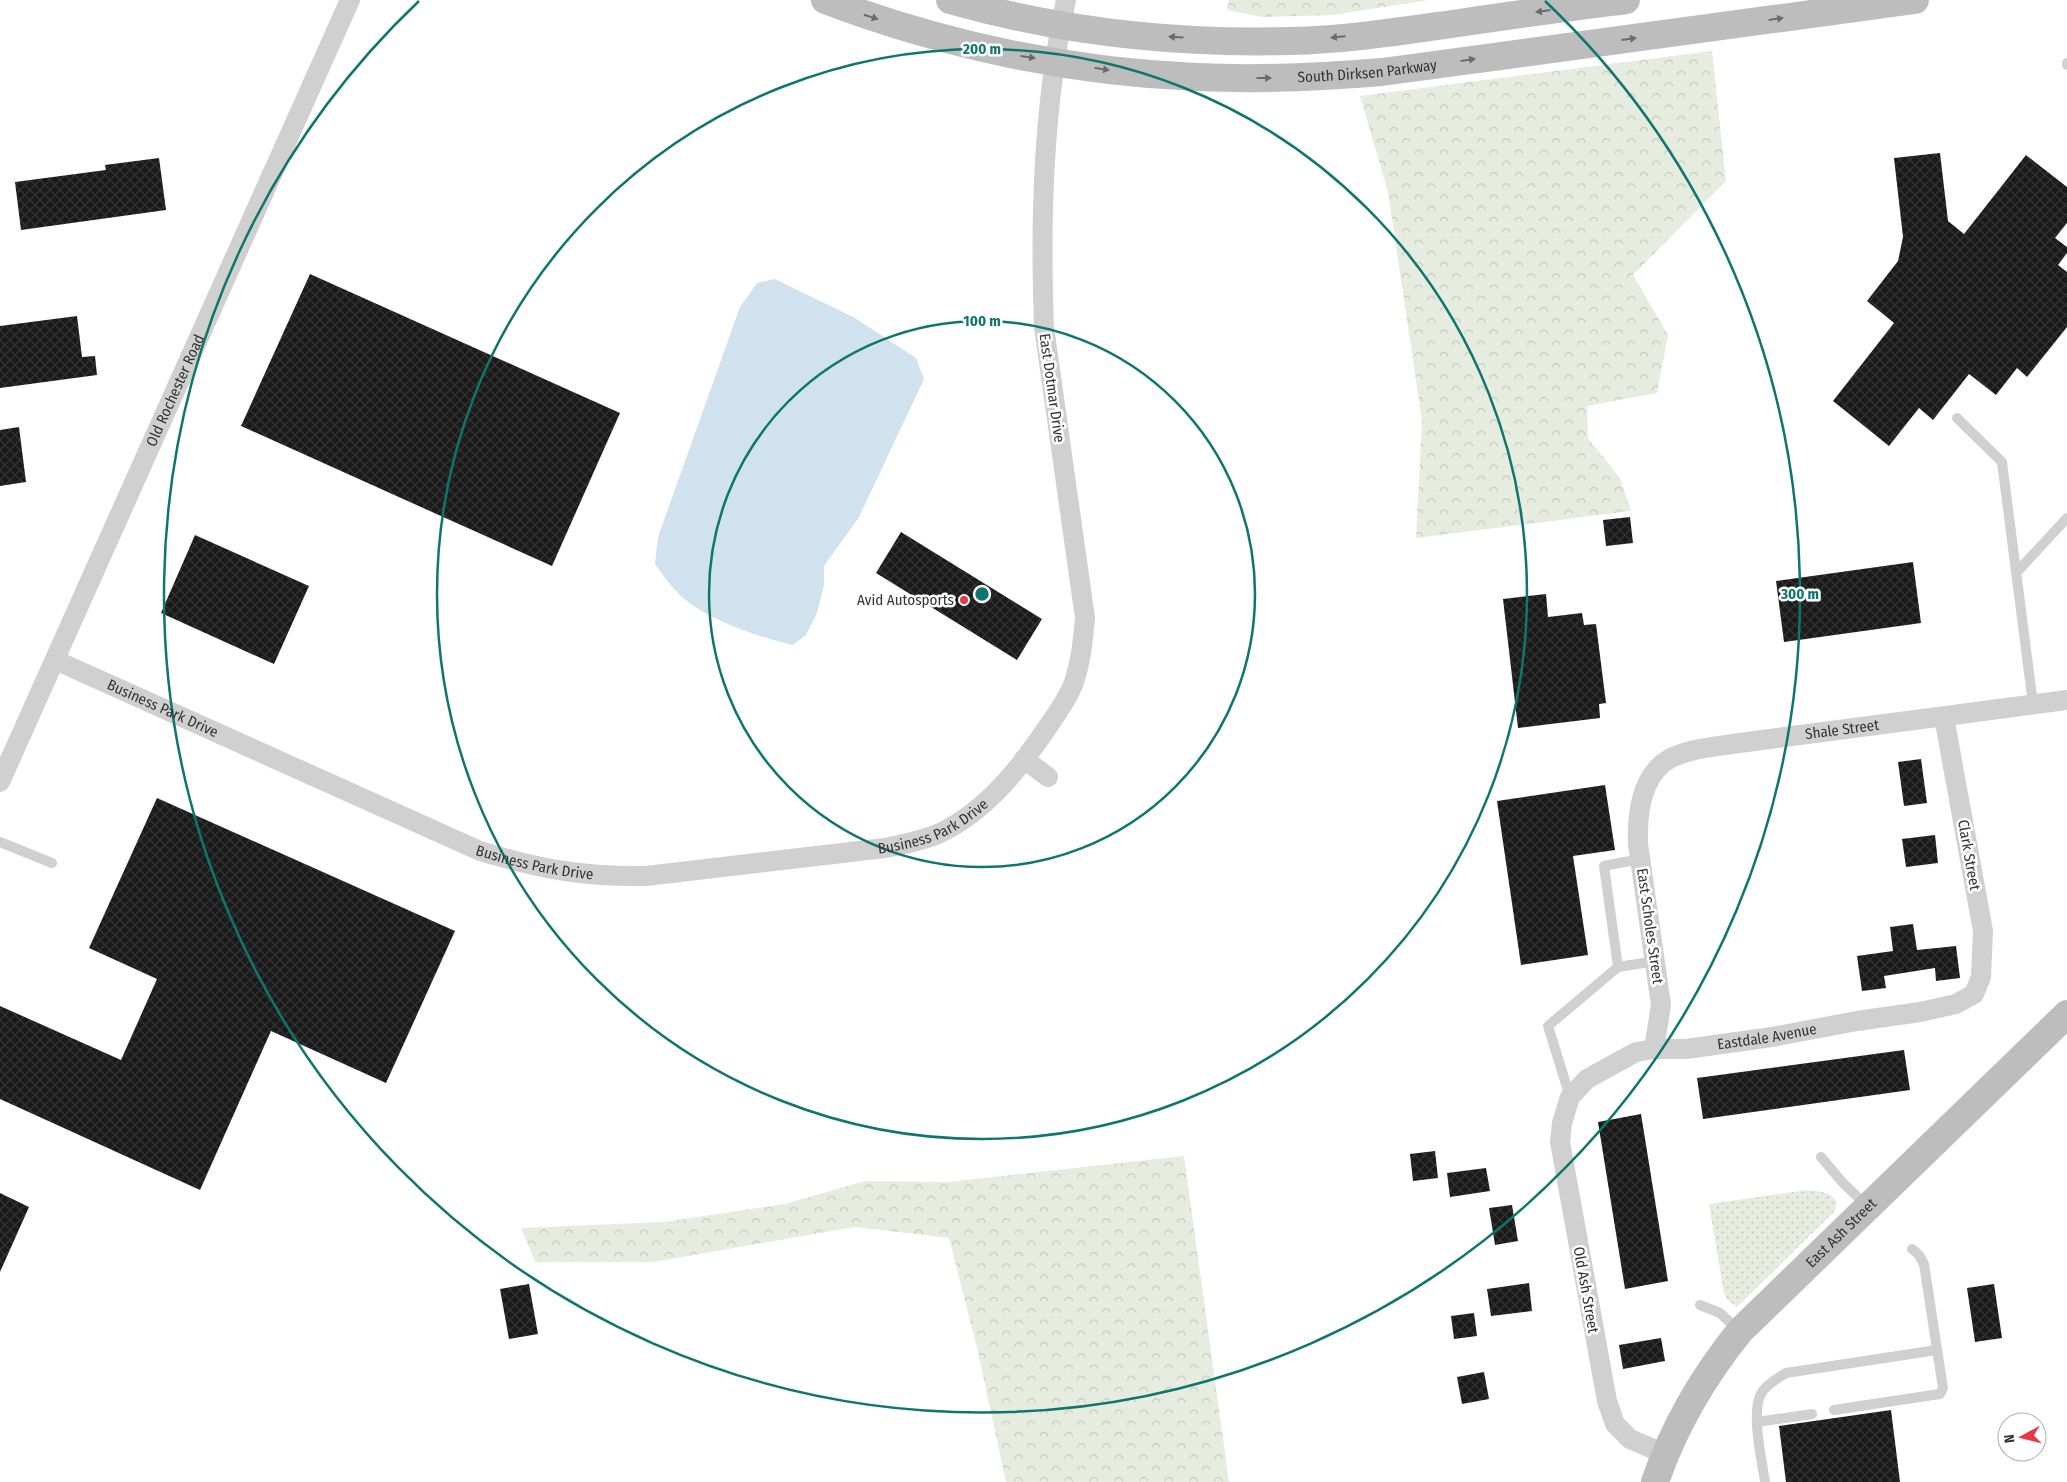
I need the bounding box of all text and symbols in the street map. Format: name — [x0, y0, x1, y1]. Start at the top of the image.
one-way arrow — [1535, 7, 1551, 15]
one-way arrow — [863, 14, 878, 21]
one-way arrow — [1769, 15, 1785, 23]
one-way arrow — [1167, 33, 1183, 41]
one-way arrow — [1330, 34, 1346, 42]
one-way arrow — [1622, 35, 1638, 43]
text: 200 m — [962, 40, 1001, 58]
one-way arrow — [1020, 54, 1036, 62]
street label: South Dirksen Parkway — [1297, 56, 1438, 86]
one-way arrow — [1460, 56, 1476, 64]
one-way arrow — [1095, 65, 1111, 73]
one-way arrow — [1257, 74, 1273, 82]
text: 100 m — [963, 312, 1001, 330]
street label: Old Rochester Road — [142, 332, 208, 449]
street label: East Dotmar Drive — [1035, 332, 1069, 444]
centre of rings — [973, 585, 991, 603]
text: 300 m — [1780, 585, 1819, 603]
place label: Avid Autosports — [857, 591, 954, 609]
marker: Avid Autosports — [958, 594, 970, 606]
street label: Business Park Drive — [104, 676, 221, 741]
street label: Shale Street — [1804, 716, 1880, 743]
street label: Business Park Drive — [877, 795, 992, 858]
street label: Clark Street — [1954, 818, 1984, 892]
street label: Business Park Drive — [474, 841, 594, 883]
street label: East Scholes Street — [1633, 867, 1667, 985]
street label: Eastdale Avenue — [1716, 1020, 1818, 1054]
street label: East Ash Street — [1802, 1195, 1880, 1271]
street label: Old Ash Street — [1570, 1245, 1602, 1335]
north arrow — [1997, 1412, 2047, 1462]
text: N — [2001, 1433, 2019, 1444]

